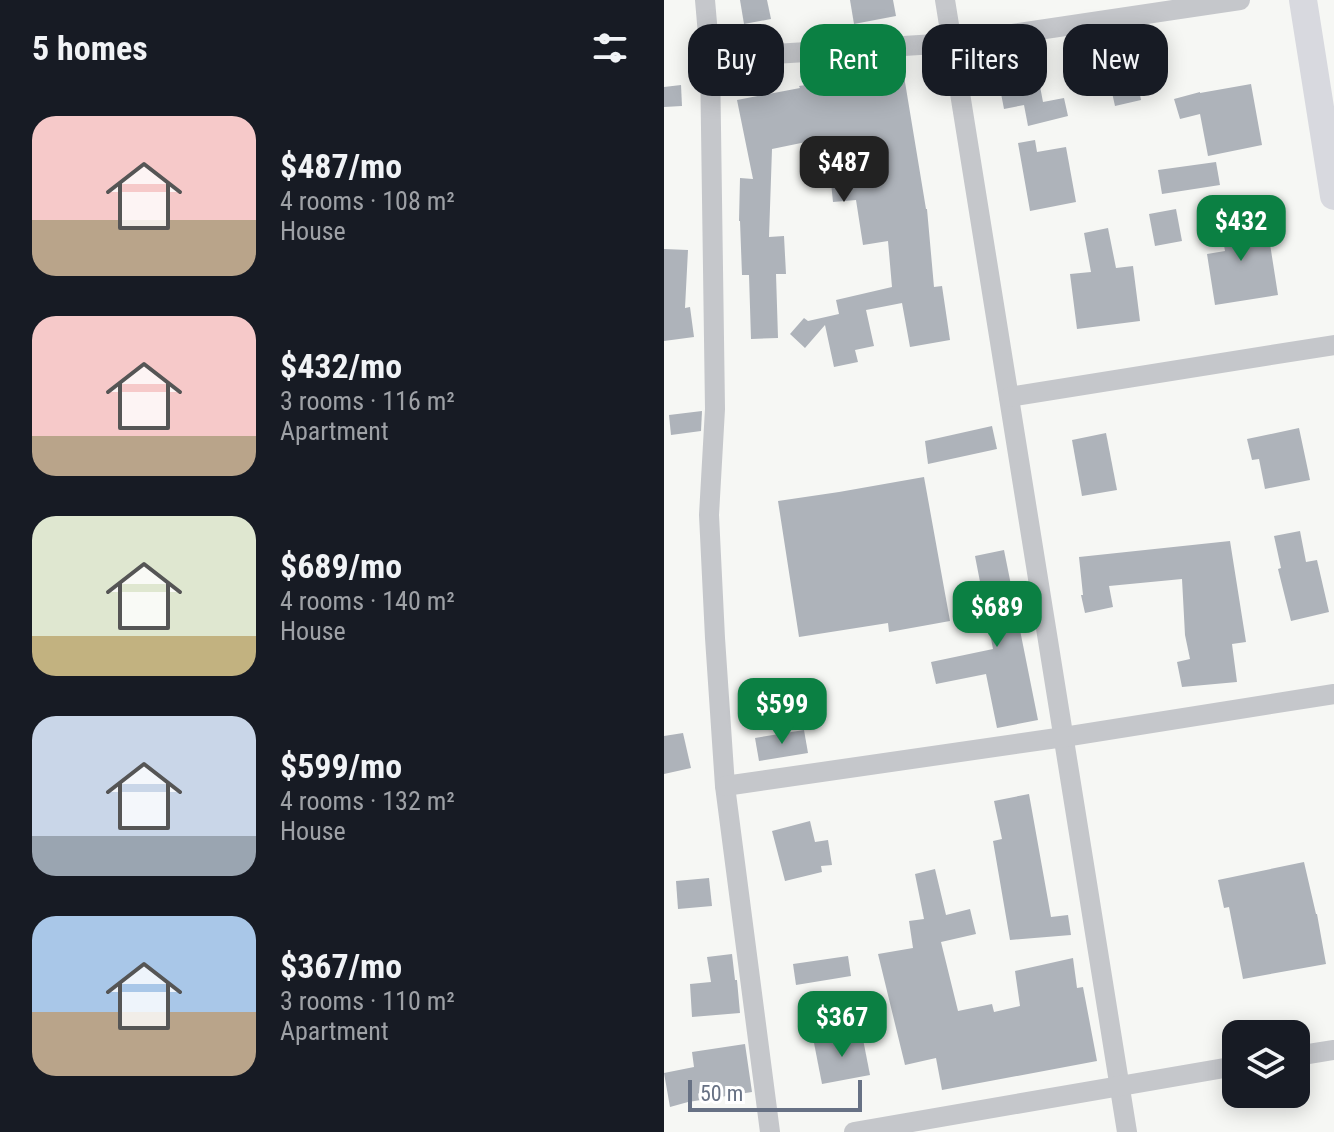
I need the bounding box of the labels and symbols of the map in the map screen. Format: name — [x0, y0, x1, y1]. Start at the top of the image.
pin: $487 — [797, 136, 891, 204]
pin: $432 — [1194, 195, 1288, 263]
pin: $689 — [950, 581, 1044, 649]
pin: $599 — [735, 678, 829, 746]
pin: $367 — [795, 991, 889, 1059]
scale bar — [688, 1076, 862, 1112]

